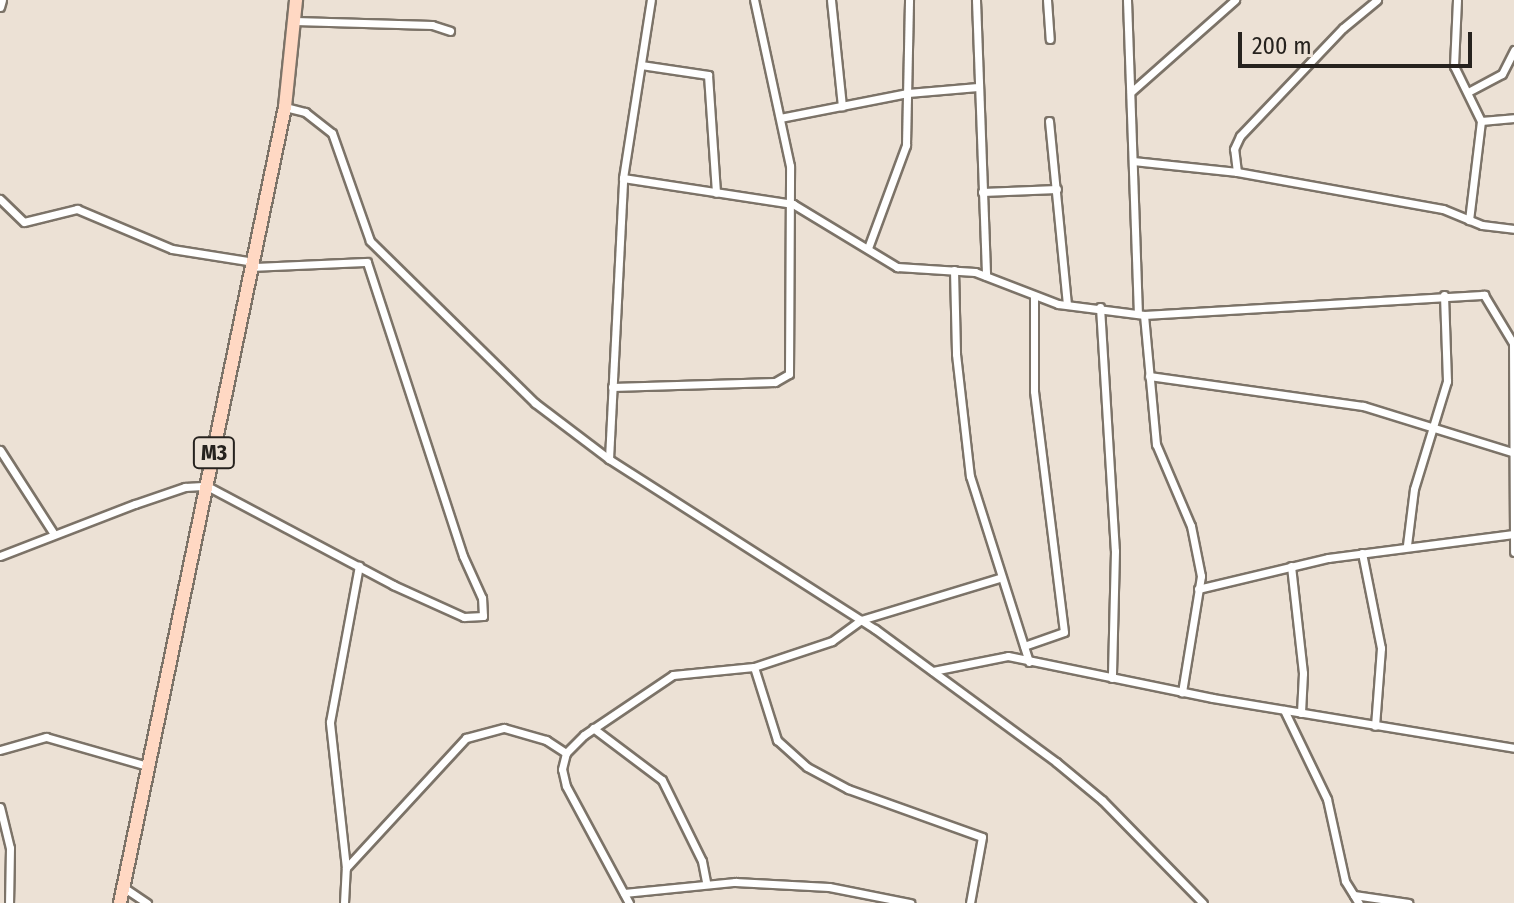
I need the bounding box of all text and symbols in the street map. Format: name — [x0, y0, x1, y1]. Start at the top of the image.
scale bar — [1242, 16, 1476, 66]
text: 200 m — [1252, 32, 1312, 60]
road number: M3 — [192, 435, 236, 471]

